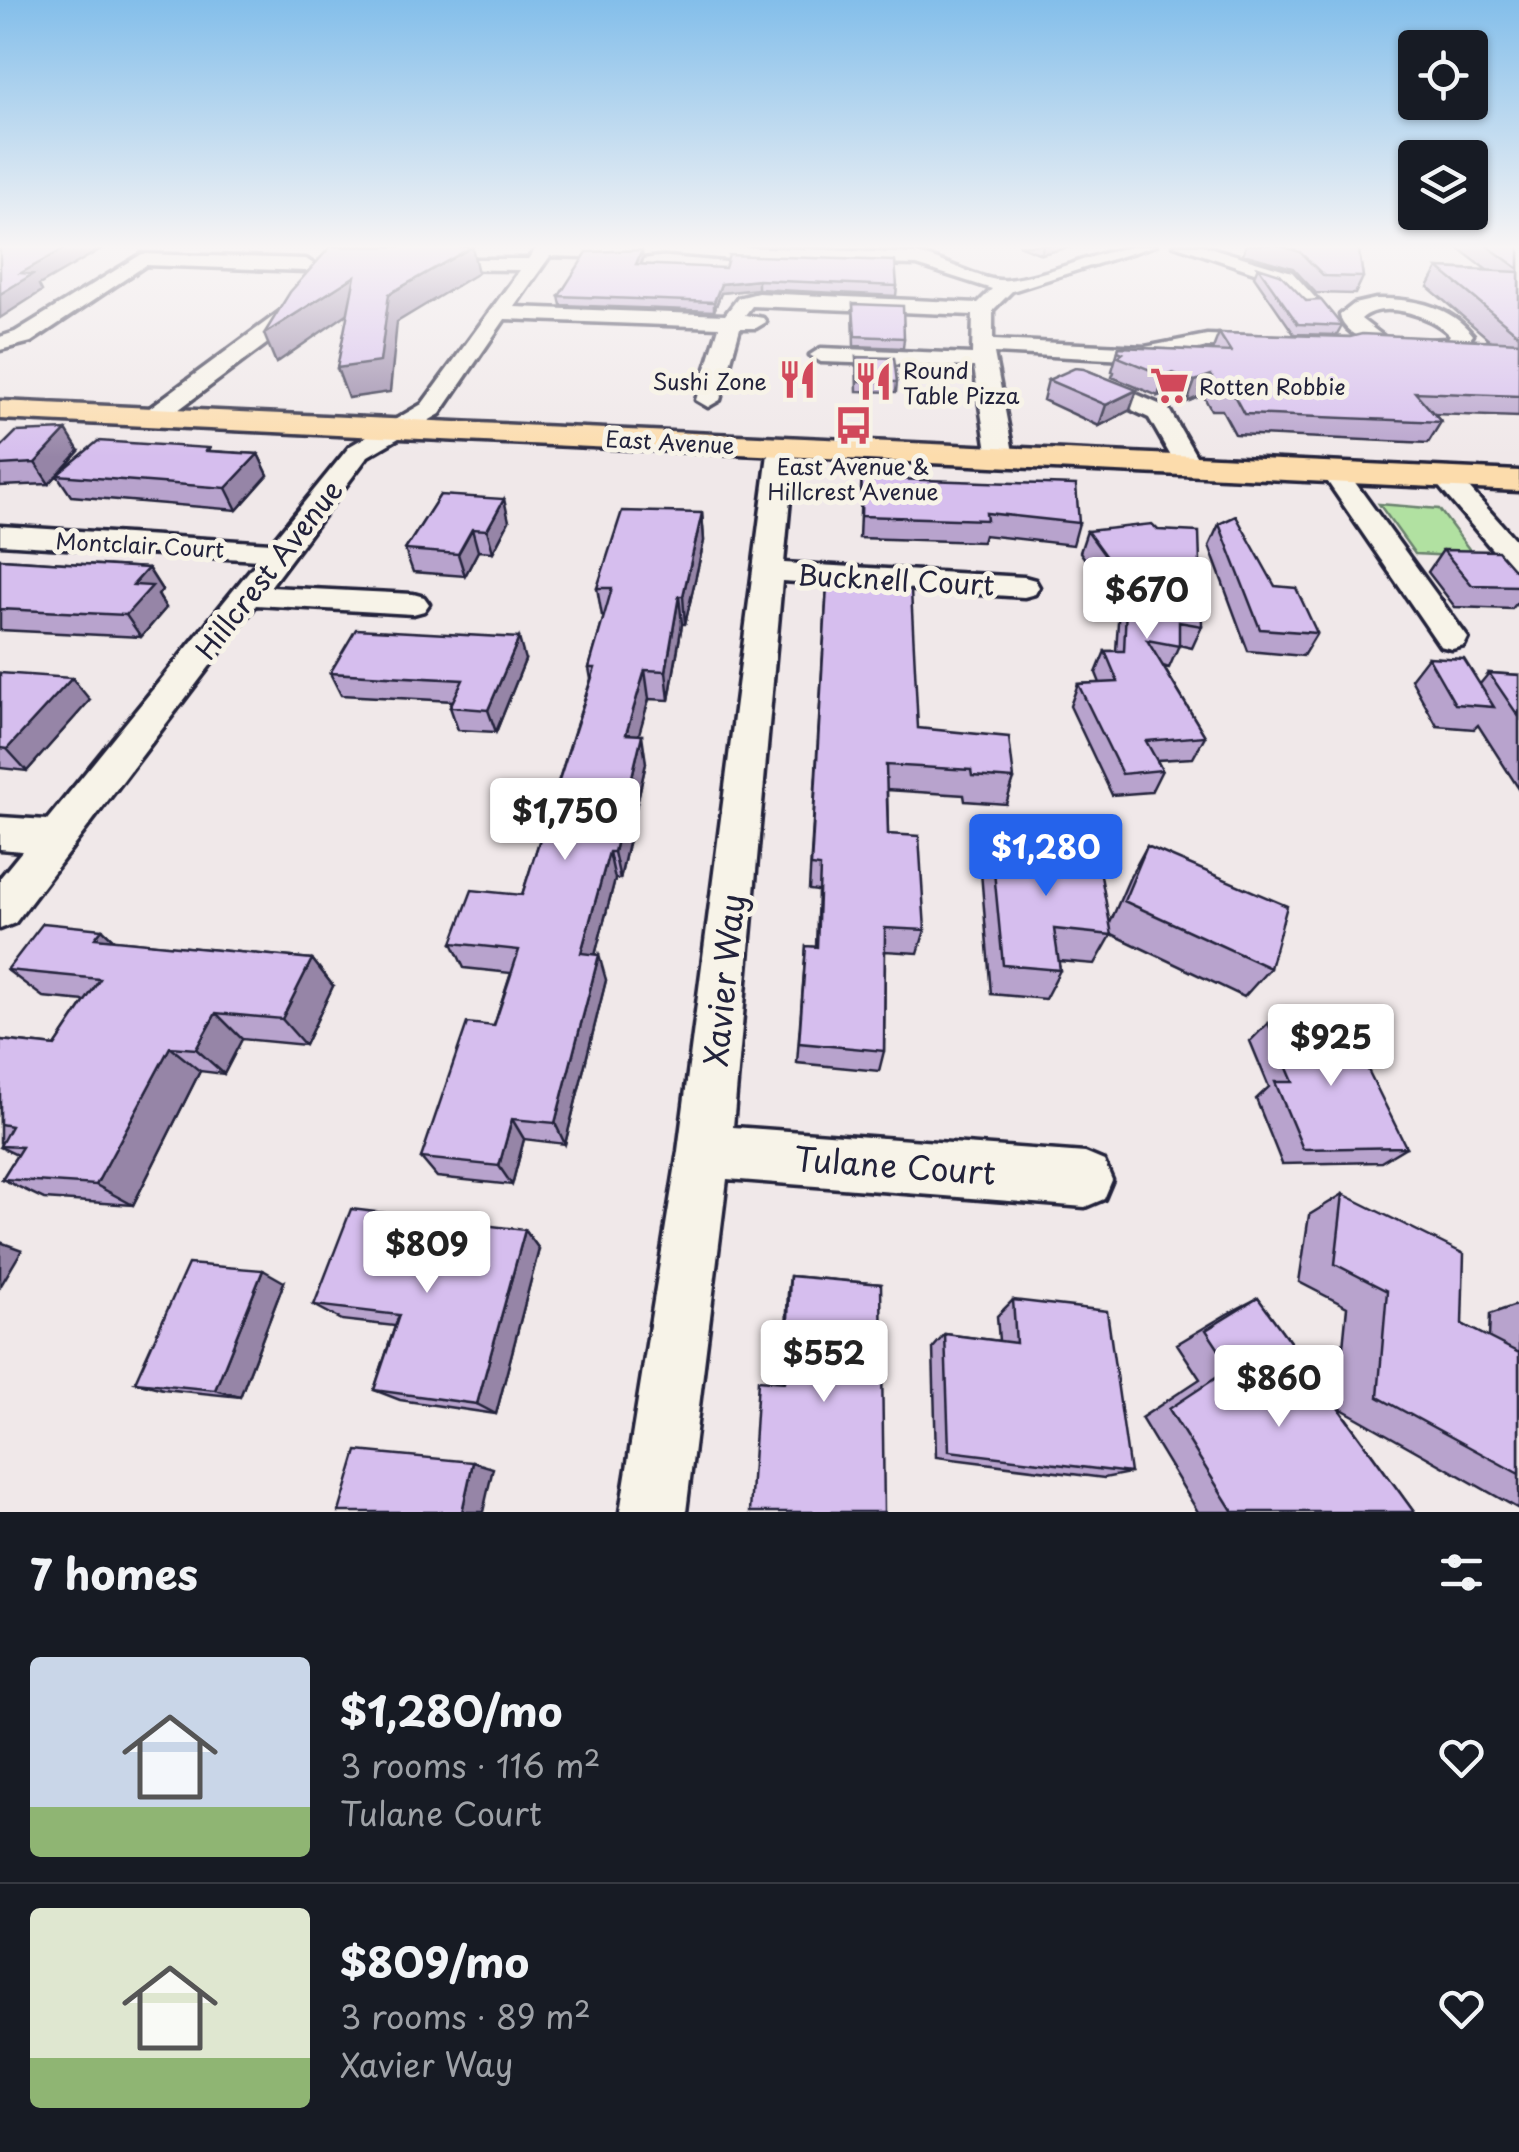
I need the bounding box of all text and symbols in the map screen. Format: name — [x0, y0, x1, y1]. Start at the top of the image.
map controls — [1398, 30, 1488, 230]
button: locate — [1398, 30, 1488, 120]
button: layers — [1398, 140, 1488, 230]
place label: Round Table Pizza — [903, 353, 1020, 411]
restaurant icon: Sushi Zone — [776, 359, 818, 401]
restaurant icon: Round Table Pizza — [852, 361, 894, 403]
place label: Sushi Zone — [653, 364, 767, 397]
supermarket icon: Rotten Robbie — [1148, 364, 1190, 406]
place label: Rotten Robbie — [1199, 369, 1345, 402]
bus stop icon: East Avenue & Hillcrest Avenue — [832, 405, 874, 447]
street label: East Avenue — [605, 421, 735, 461]
place label: East Avenue & Hillcrest Avenue — [767, 449, 939, 507]
street label: Hillcrest Avenue — [184, 470, 352, 668]
street label: Montclair Court — [55, 523, 225, 565]
street label: Bucknell Court — [796, 552, 996, 606]
pin: $670 — [1088, 557, 1206, 642]
text: $670 — [1105, 565, 1189, 613]
pin: $1,750 — [484, 778, 646, 863]
text: $1,750 — [512, 786, 618, 834]
pin: $1,280 — [965, 814, 1127, 899]
text: $1,280 — [991, 822, 1101, 870]
street label: Xavier Way — [690, 891, 756, 1069]
pin: $925 — [1272, 1004, 1390, 1089]
text: $925 — [1290, 1012, 1372, 1060]
street label: Tulane Court — [793, 1134, 997, 1196]
pin: $809 — [368, 1211, 486, 1296]
text: $809 — [385, 1219, 469, 1267]
pin: $552 — [765, 1320, 883, 1405]
text: $552 — [783, 1328, 865, 1376]
pin: $860 — [1220, 1345, 1338, 1430]
text: $860 — [1236, 1353, 1322, 1401]
text: 7 homes — [30, 1541, 198, 1604]
icon: filters — [1434, 1545, 1489, 1600]
text: $1,280/mo — [340, 1678, 562, 1741]
icon: home — [110, 1697, 230, 1817]
icon: heart — [1434, 1730, 1489, 1785]
text: 3 rooms · 116 m² — [340, 1741, 601, 1789]
text: Tulane Court — [340, 1789, 542, 1837]
text: $809/mo — [340, 1929, 529, 1992]
icon: home — [110, 1948, 230, 2068]
icon: heart — [1434, 1981, 1489, 2036]
text: 3 rooms · 89 m² — [340, 1992, 591, 2040]
text: Xavier Way — [340, 2040, 513, 2088]

